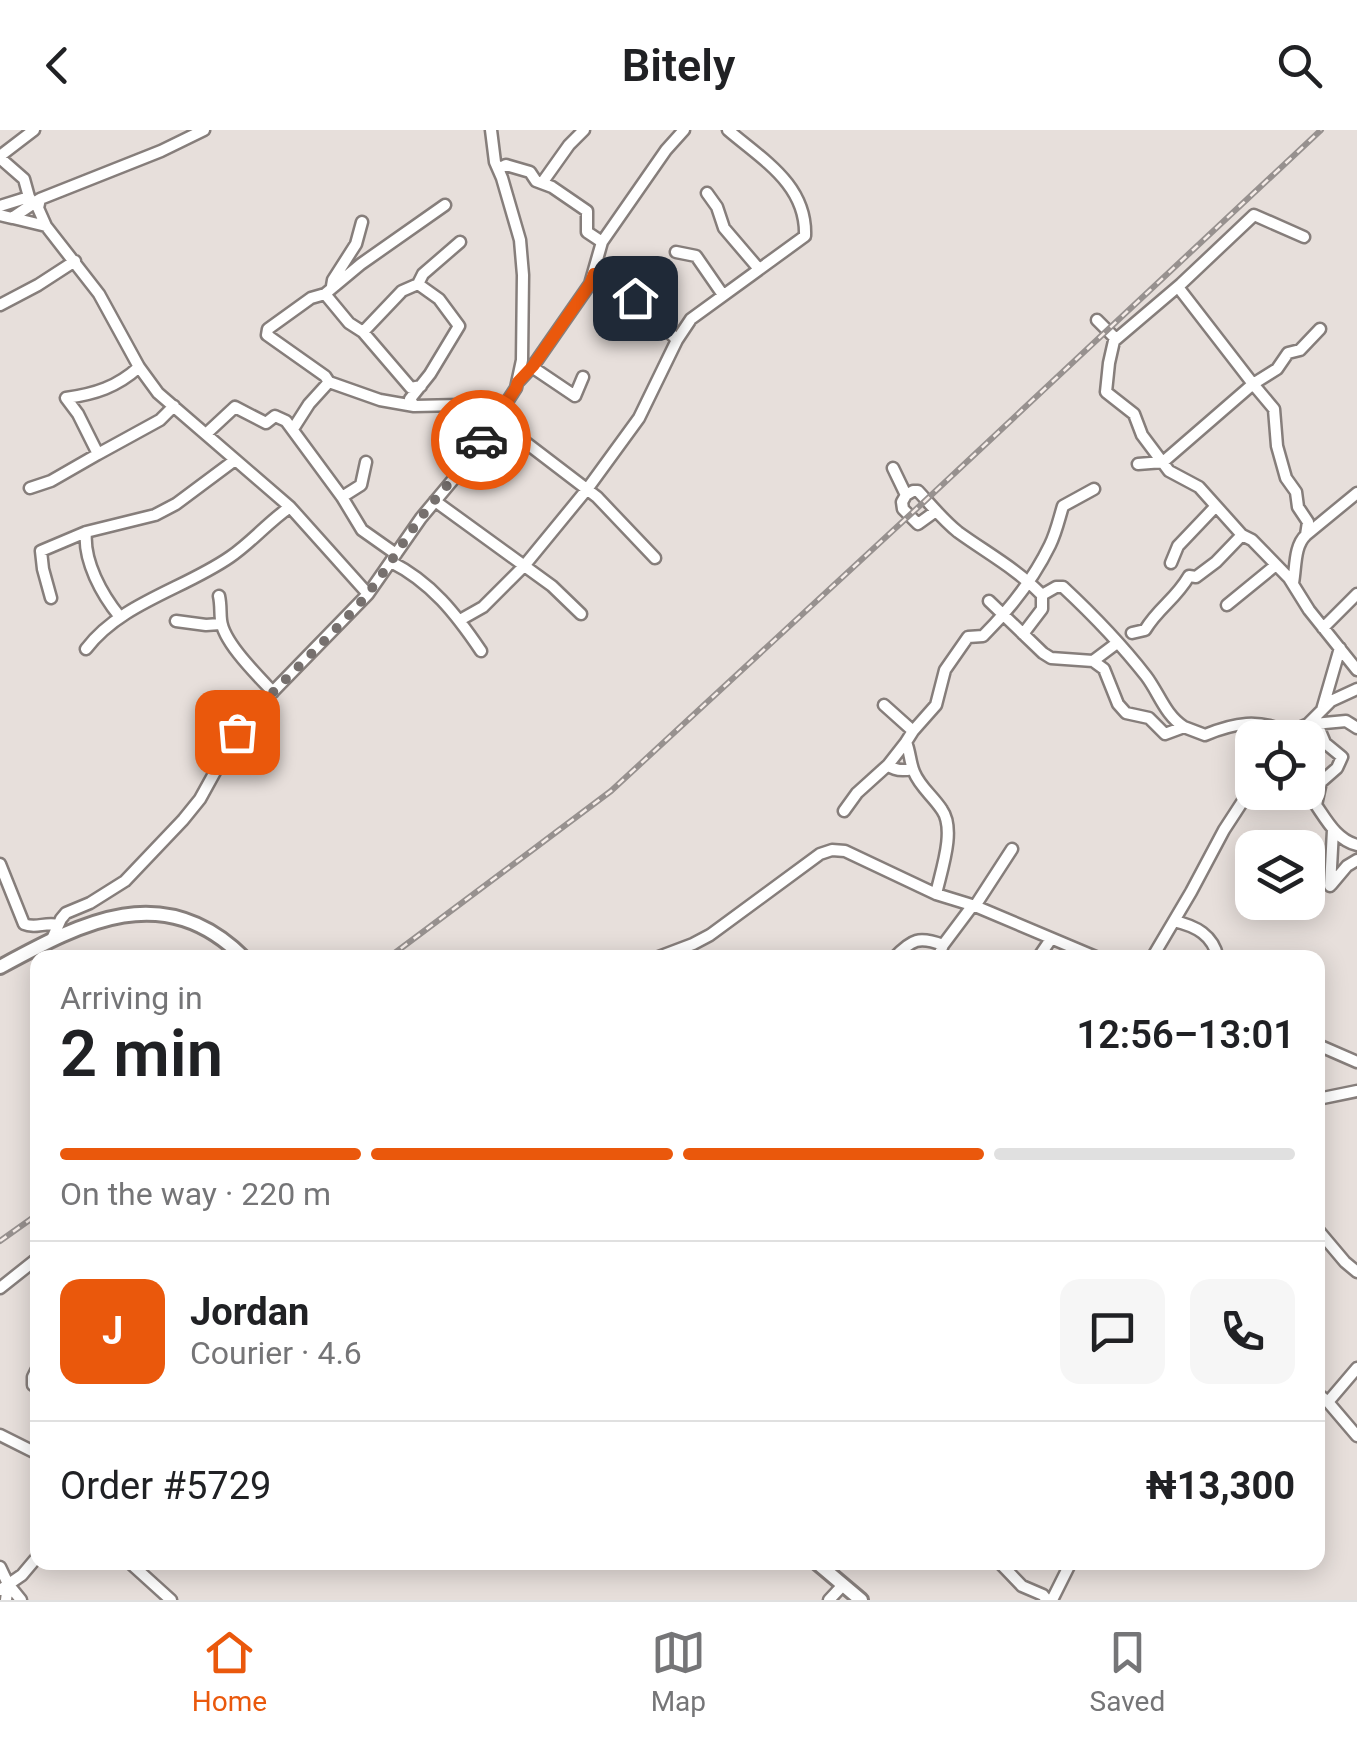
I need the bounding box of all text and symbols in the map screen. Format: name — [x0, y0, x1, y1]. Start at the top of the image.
icon: back — [30, 38, 85, 93]
icon: search — [1272, 38, 1327, 93]
text: Bitely — [622, 39, 735, 92]
pin — [593, 256, 678, 341]
icon: home — [608, 271, 663, 326]
courier — [431, 390, 531, 490]
icon: car — [454, 413, 509, 468]
pin — [195, 690, 280, 775]
icon: bag — [210, 705, 265, 760]
map controls — [1235, 720, 1325, 920]
button: locate — [1235, 720, 1325, 810]
button: layers — [1235, 830, 1325, 920]
text: Arriving in — [60, 979, 203, 1017]
text: 12:56–13:01 — [1076, 1013, 1295, 1057]
text: 2 min — [60, 1016, 223, 1092]
text: On the way · 220 m — [60, 1175, 331, 1213]
button: chat — [1060, 1279, 1165, 1384]
button: phone — [1190, 1279, 1295, 1384]
text: Jordan — [190, 1290, 309, 1334]
text: J — [102, 1309, 123, 1353]
text: Courier · 4.6 — [190, 1334, 362, 1372]
text: Order #5729 — [60, 1464, 271, 1508]
text: ₦13,300 — [1146, 1464, 1295, 1508]
tab: Home — [192, 1625, 267, 1718]
tab: Map — [651, 1625, 706, 1718]
tab: Saved — [1090, 1625, 1165, 1718]

